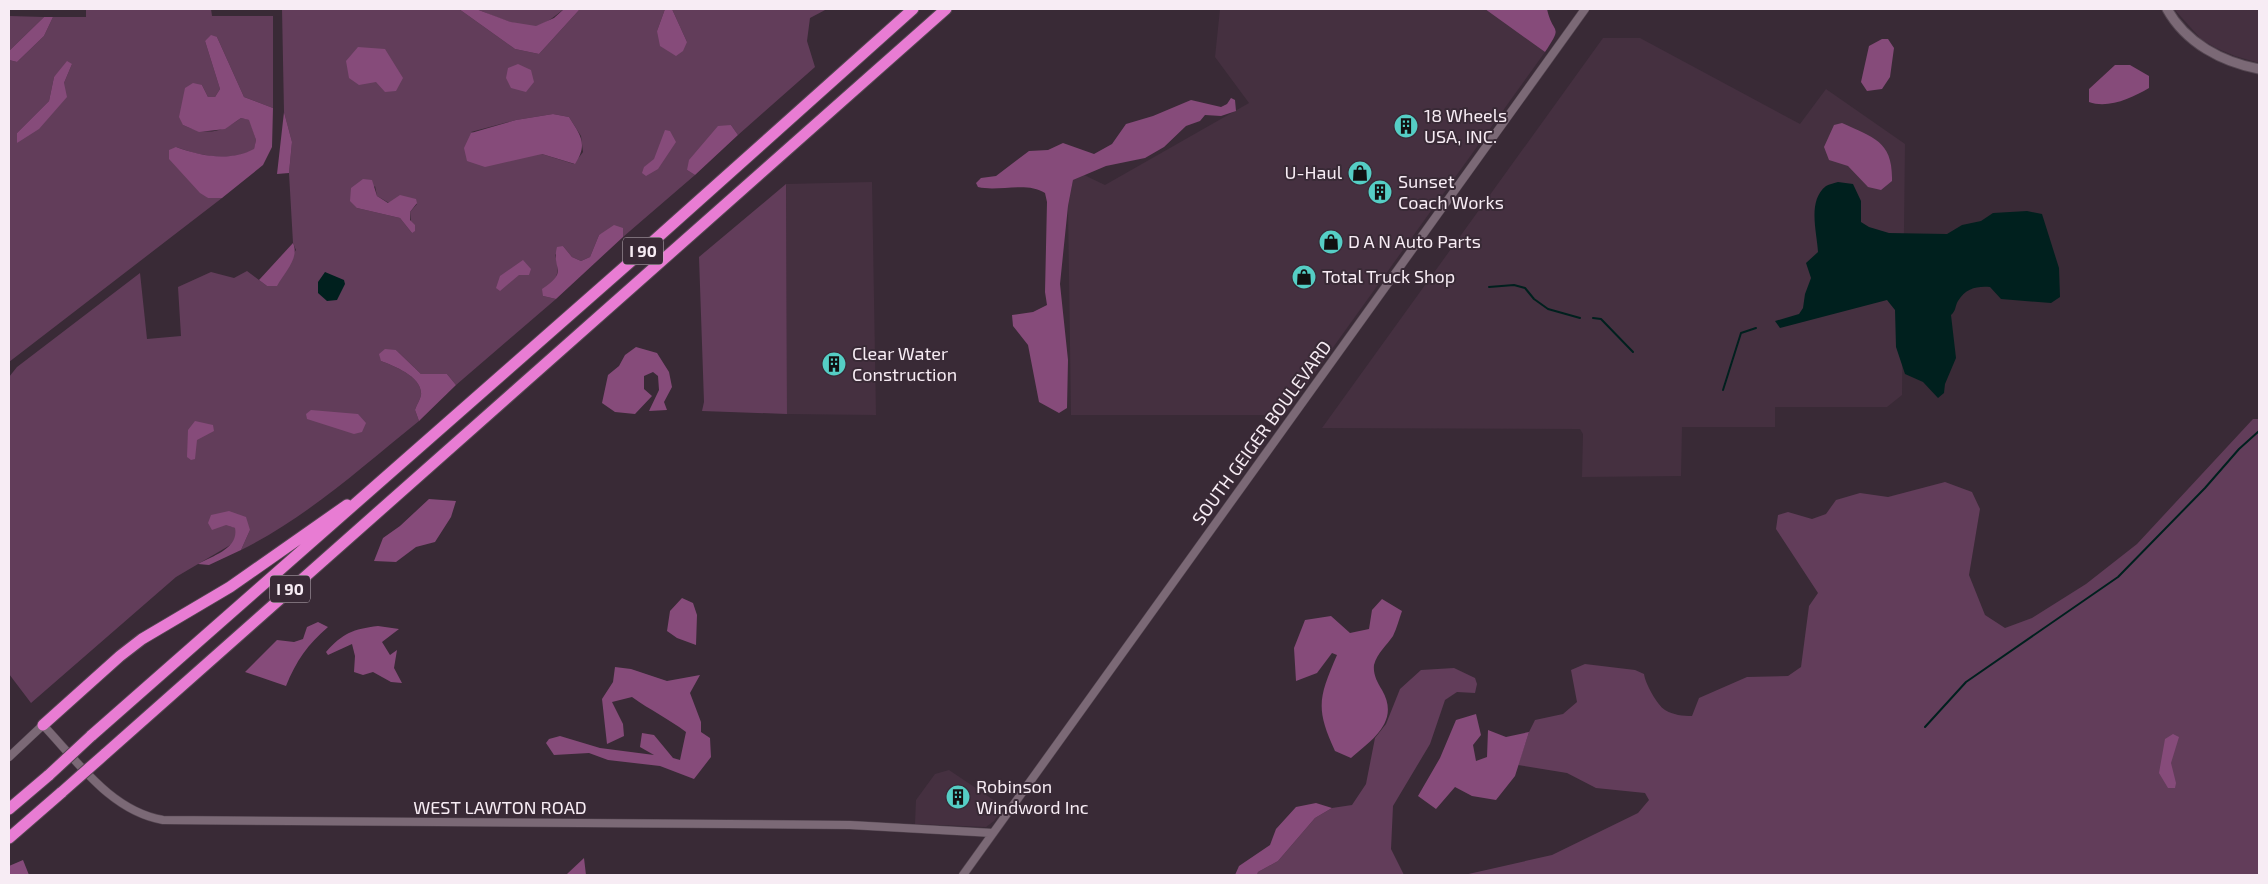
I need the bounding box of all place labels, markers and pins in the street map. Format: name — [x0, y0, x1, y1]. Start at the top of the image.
place label: 18 Wheels USA, INC. — [1424, 104, 1507, 147]
building icon: 18 Wheels USA, INC. — [1393, 113, 1419, 139]
shop icon: U-Haul — [1347, 160, 1373, 186]
place label: U-Haul — [1284, 161, 1343, 183]
place label: Sunset Coach Works — [1398, 170, 1504, 213]
building icon: Sunset Coach Works — [1367, 179, 1393, 205]
shop icon: D A N Auto Parts — [1318, 229, 1344, 255]
place label: D A N Auto Parts — [1348, 230, 1481, 252]
shop icon: Total Truck Shop — [1291, 264, 1317, 290]
place label: Total Truck Shop — [1322, 265, 1455, 287]
place label: Clear Water Construction — [852, 342, 957, 385]
building icon: Clear Water Construction — [821, 351, 847, 377]
place label: Robinson Windword Inc — [976, 775, 1089, 818]
building icon: Robinson Windword Inc — [945, 784, 971, 810]

